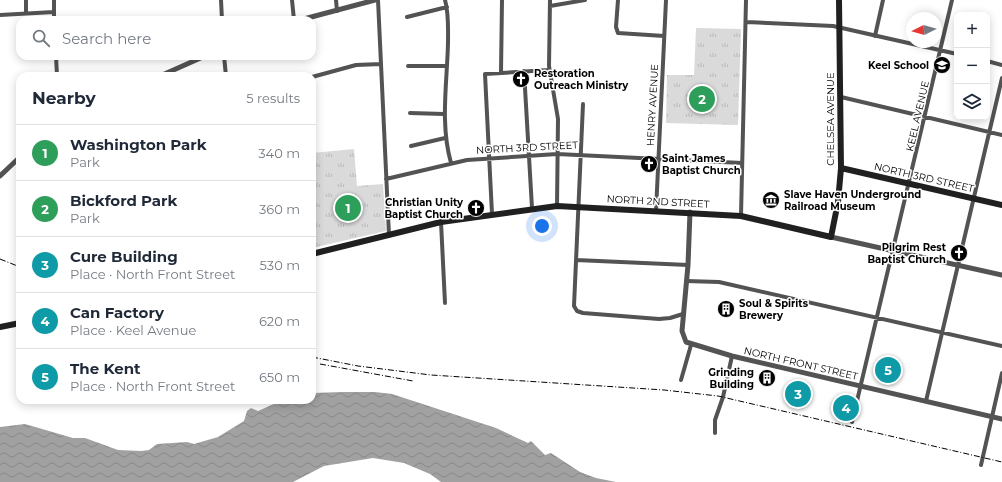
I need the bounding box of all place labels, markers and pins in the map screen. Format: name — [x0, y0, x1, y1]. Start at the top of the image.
school or university icon: Keel School — [932, 55, 952, 75]
place label: Keel School — [868, 59, 929, 72]
place label: Restoration Outreach Ministry — [534, 67, 629, 92]
church icon: Restoration Outreach Ministry — [511, 69, 531, 89]
pin: 2 — [689, 84, 715, 114]
place label: Saint James Baptist Church — [662, 152, 741, 177]
church icon: Saint James Baptist Church — [639, 154, 659, 174]
place label: Slave Haven Underground Railroad Museum — [784, 188, 921, 213]
museum icon: Slave Haven Underground Railroad Museum — [761, 190, 781, 210]
pin: 1 — [335, 193, 361, 223]
place label: Christian Unity Baptist Church — [384, 196, 464, 221]
church icon: Christian Unity Baptist Church — [466, 198, 486, 218]
place label: Pilgrim Rest Baptist Church — [867, 241, 947, 266]
church icon: Pilgrim Rest Baptist Church — [949, 243, 969, 263]
place label: Soul & Spirits Brewery — [739, 297, 809, 322]
building icon: Soul & Spirits Brewery — [716, 299, 736, 319]
pin: 5 — [875, 355, 901, 385]
place label: Grinding Building — [708, 366, 754, 391]
building icon: Grinding Building — [757, 368, 777, 388]
pin: 3 — [785, 379, 811, 409]
pin: 4 — [833, 393, 859, 423]

